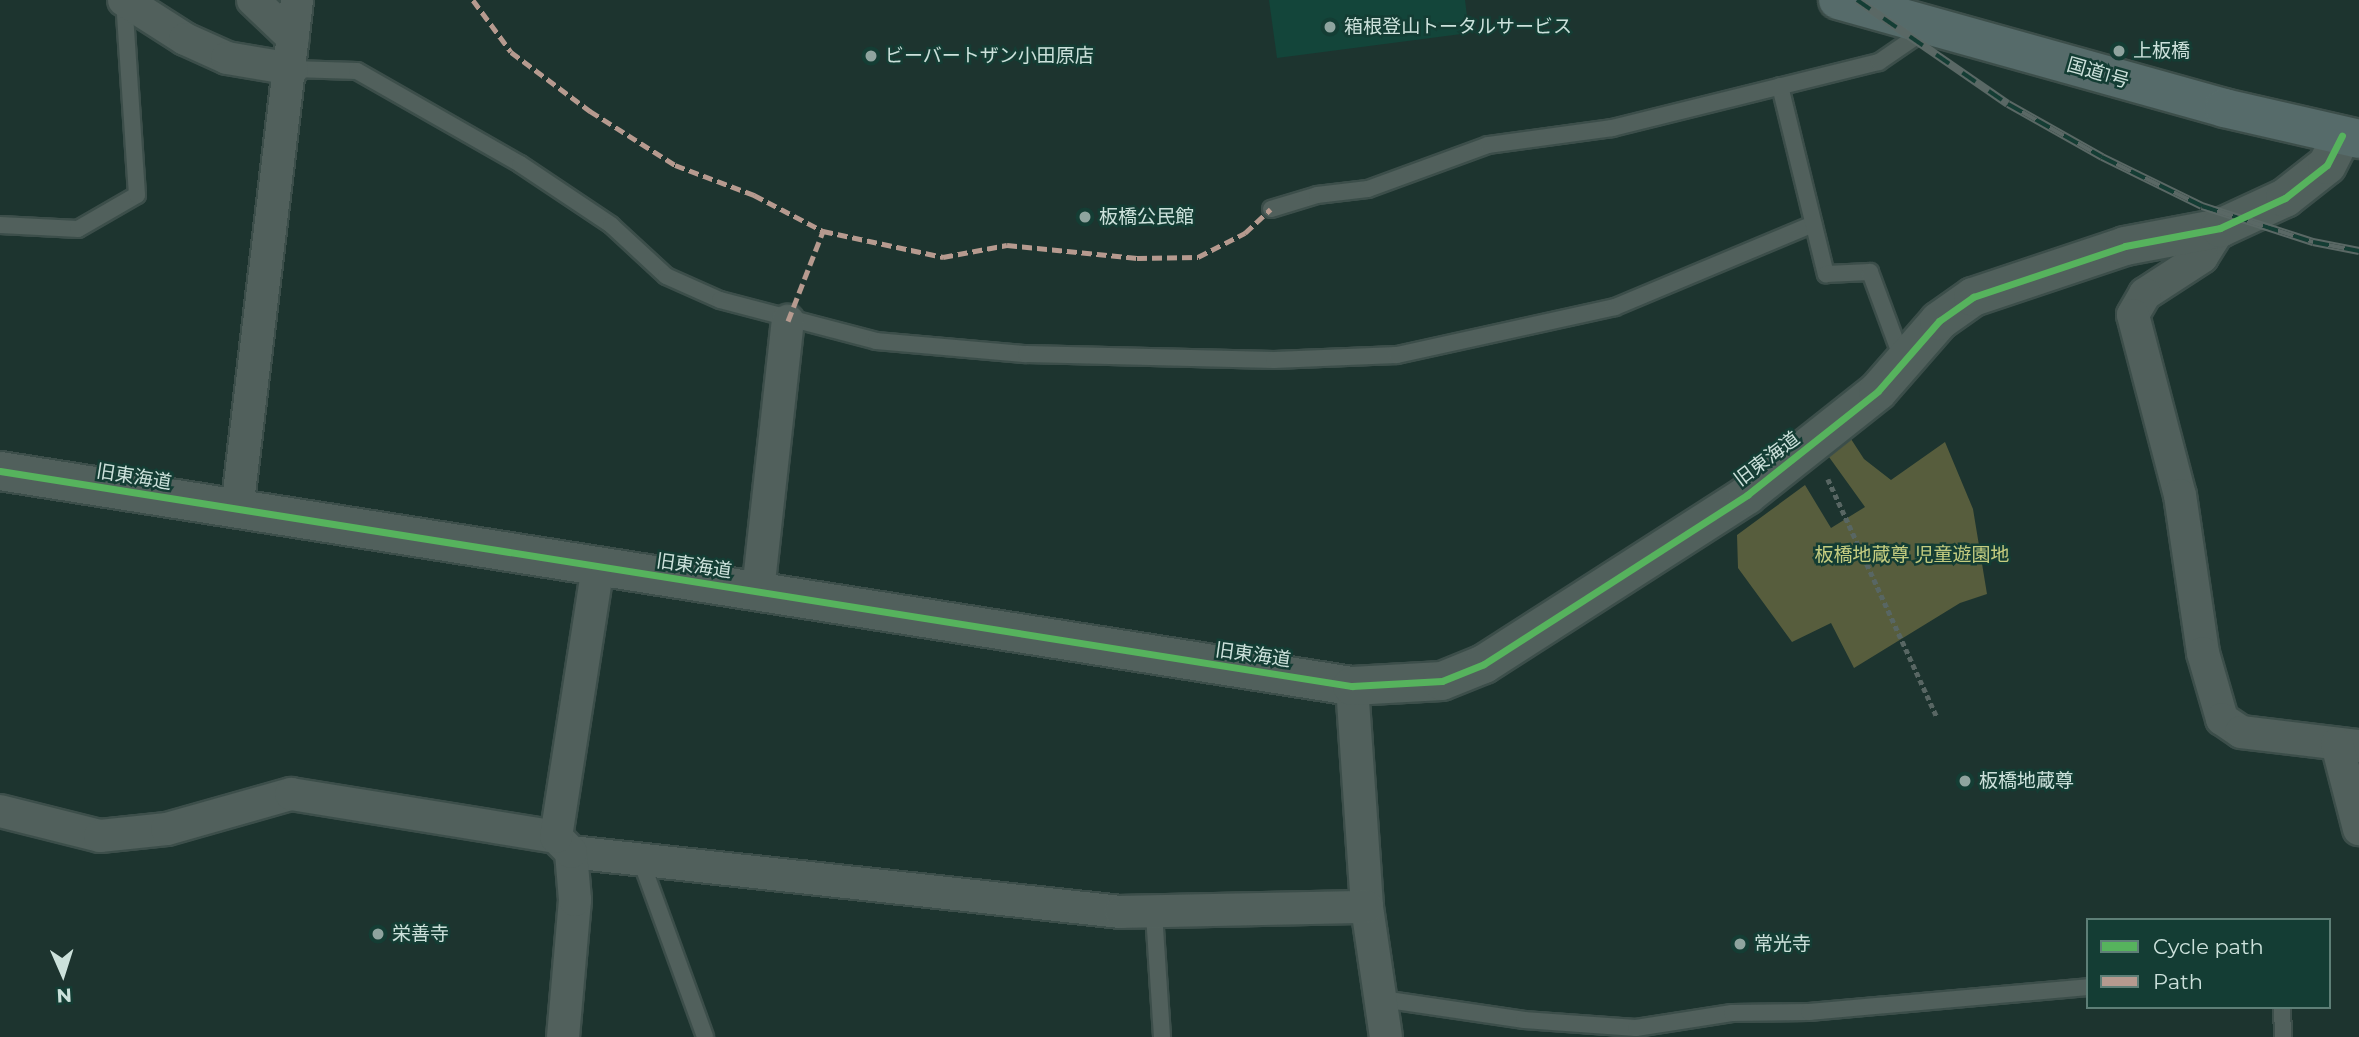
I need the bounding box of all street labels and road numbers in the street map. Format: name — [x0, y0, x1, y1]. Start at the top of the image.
street label: 国道1号 — [2064, 53, 2132, 93]
street label: 旧東海道 — [1730, 427, 1804, 491]
street label: 旧東海道 — [95, 460, 173, 494]
street label: 旧東海道 — [655, 549, 733, 583]
street label: 旧東海道 — [1214, 638, 1292, 672]

